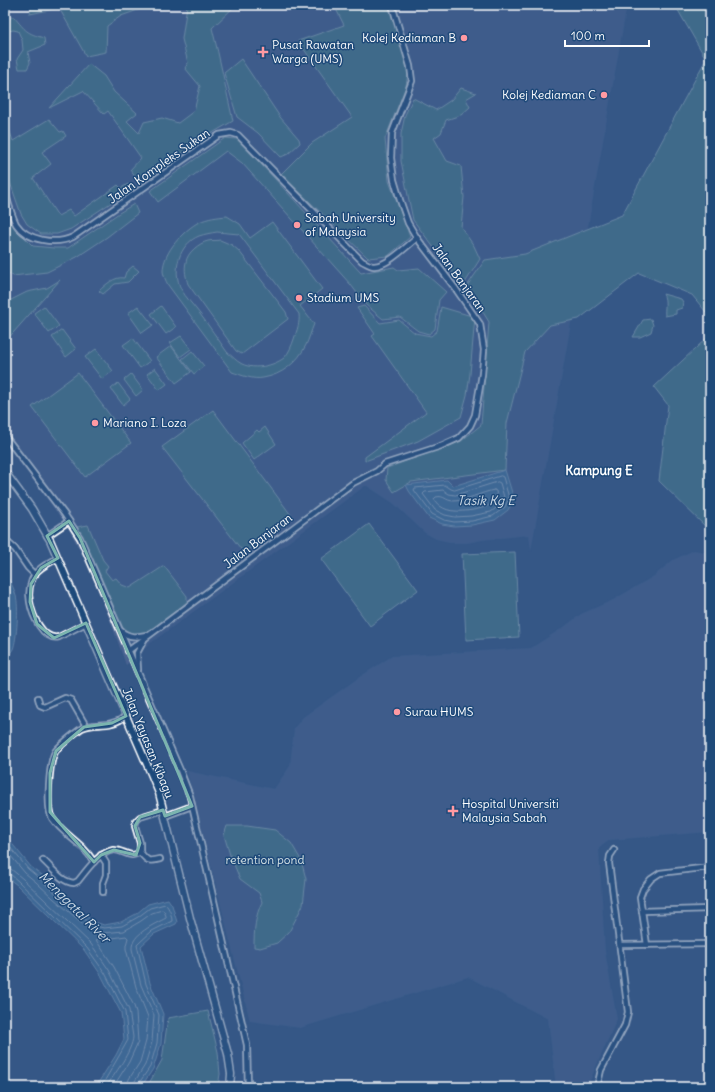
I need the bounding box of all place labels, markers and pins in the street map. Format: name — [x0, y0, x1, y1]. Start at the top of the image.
place label: Kolej Kediaman B — [362, 30, 456, 45]
marker: Kolej Kediaman B — [459, 33, 469, 43]
place label: Pusat Rawatan Warga (UMS) — [272, 37, 354, 66]
marker: Pusat Rawatan Warga (UMS) — [257, 46, 269, 58]
place label: Kolej Kediaman C — [502, 87, 596, 102]
marker: Kolej Kediaman C — [599, 90, 609, 100]
place label: Sabah University of Malaysia — [305, 210, 396, 239]
marker: Sabah University of Malaysia — [292, 220, 302, 230]
place label: Stadium UMS — [307, 290, 379, 305]
marker: Stadium UMS — [294, 293, 304, 303]
place label: Mariano I. Loza — [103, 415, 187, 430]
marker: Mariano I. Loza — [90, 418, 100, 428]
place label: Surau HUMS — [405, 704, 474, 719]
marker: Surau HUMS — [392, 707, 402, 717]
place label: Hospital Universiti Malaysia Sabah — [462, 796, 559, 825]
marker: Hospital Universiti Malaysia Sabah — [447, 805, 459, 817]

